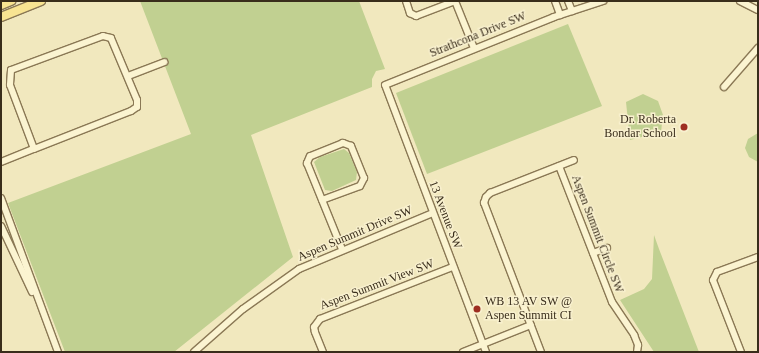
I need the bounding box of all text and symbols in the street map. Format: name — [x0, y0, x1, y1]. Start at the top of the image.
street label: Strathcona Drive SW — [428, 9, 528, 61]
place label: Dr. Roberta Bondar School — [604, 113, 676, 141]
marker: Dr. Roberta Bondar School — [679, 122, 689, 132]
street label: Aspen Summit Circle SW — [568, 173, 626, 295]
street label: 13 Avenue SW — [425, 179, 465, 251]
street label: Aspen Summit Drive SW — [296, 203, 414, 265]
street label: Aspen Summit View SW — [318, 257, 436, 313]
place label: WB 13 AV SW @ Aspen Summit CI — [485, 295, 573, 323]
marker: WB 13 AV SW @ Aspen Summit CI — [472, 304, 482, 314]

